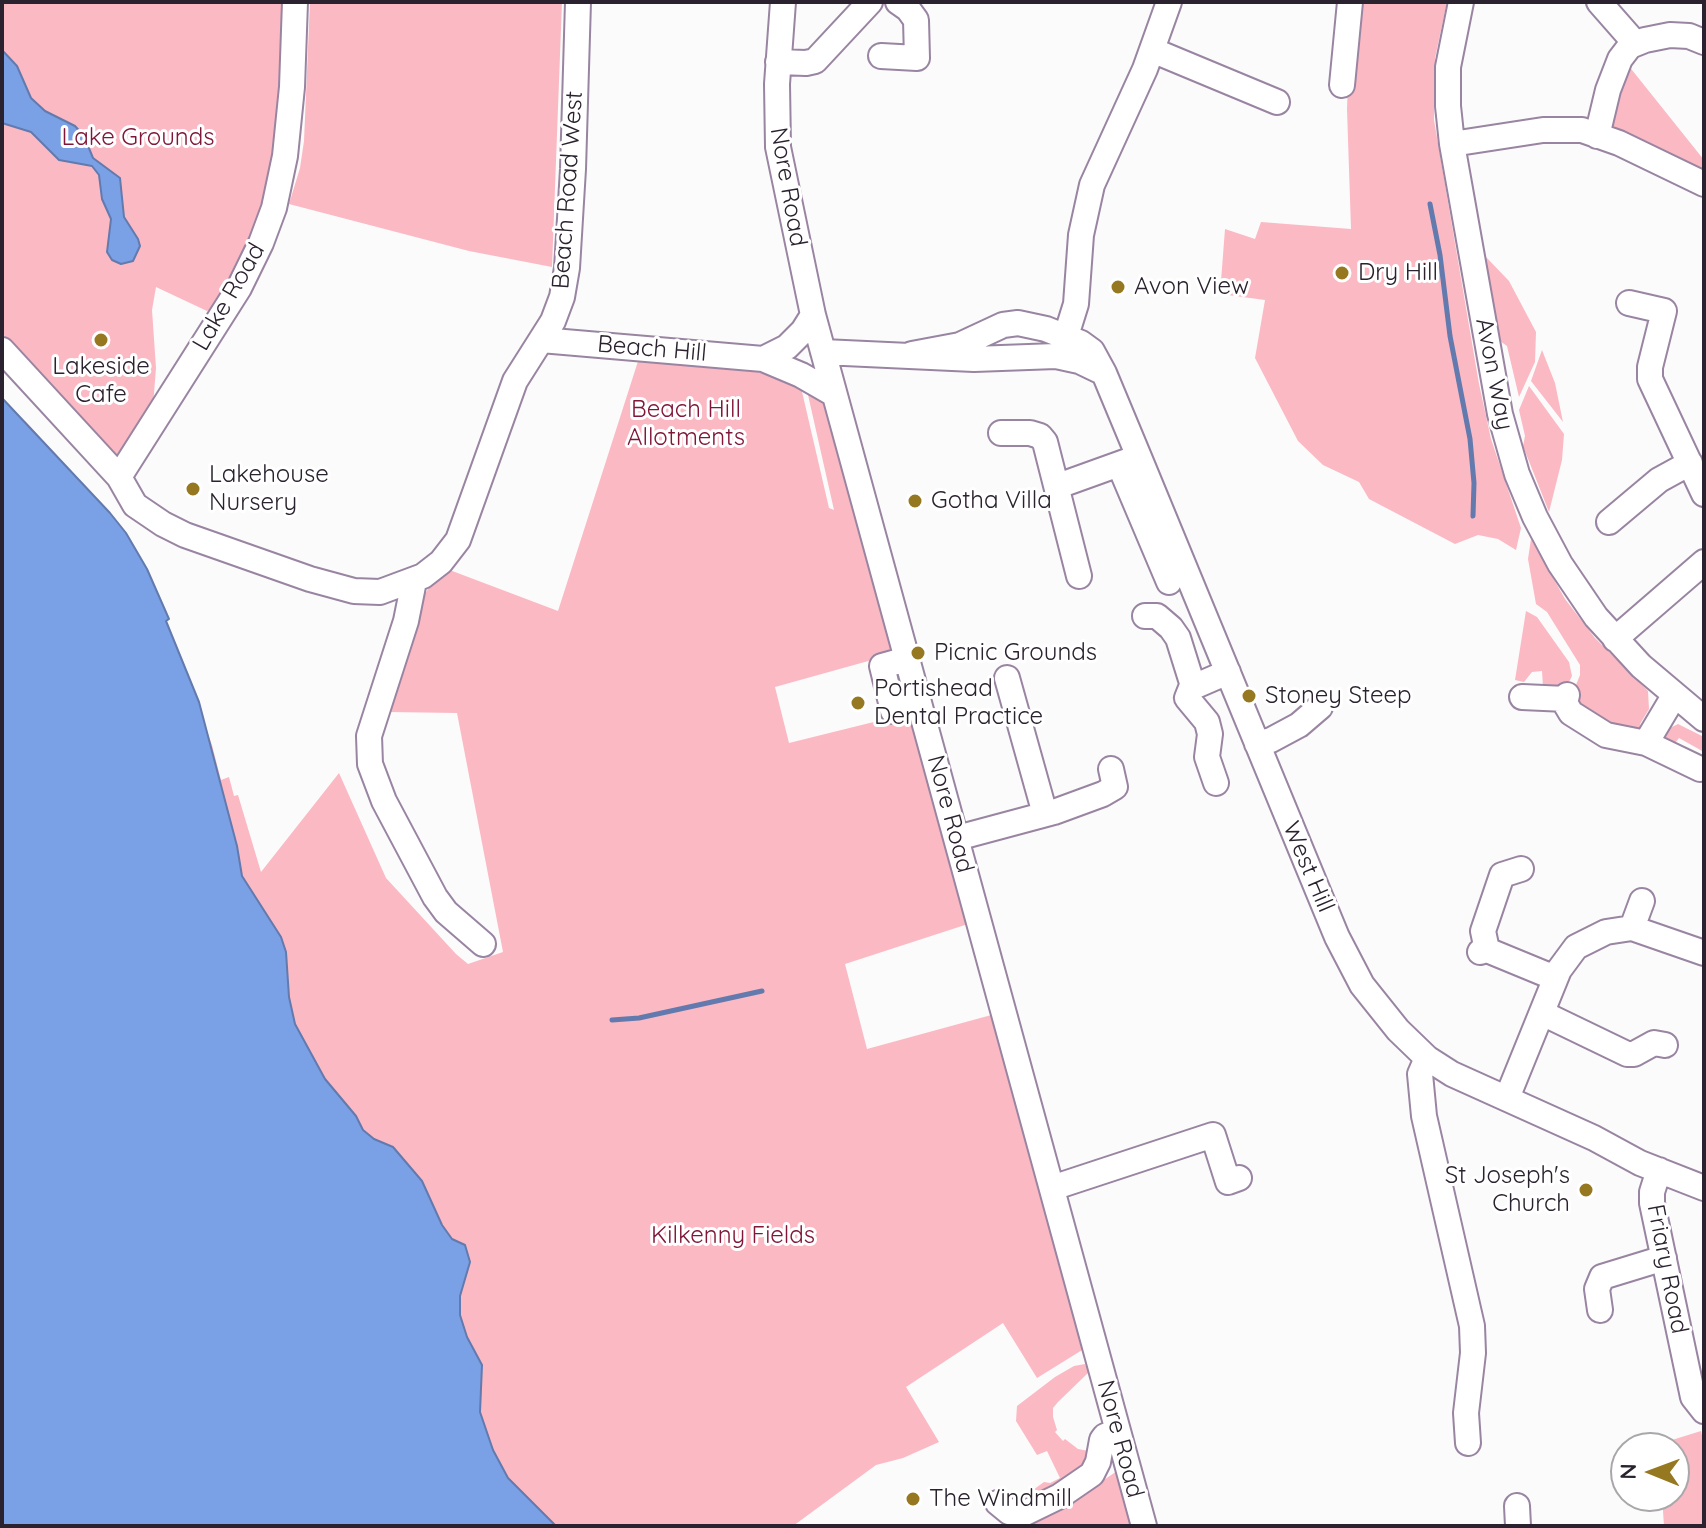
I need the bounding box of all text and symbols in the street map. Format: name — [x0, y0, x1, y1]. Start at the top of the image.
street label: Beach Road West — [547, 90, 589, 290]
park label: Lake Grounds — [62, 124, 214, 152]
street label: Nore Road — [763, 125, 813, 249]
street label: Lake Road — [187, 238, 271, 356]
place label: Dry Hill — [1358, 259, 1438, 287]
marker: Dry Hill — [1333, 264, 1351, 282]
place label: Avon View — [1134, 273, 1249, 301]
marker: Avon View — [1109, 278, 1127, 296]
street label: Avon Way — [1469, 316, 1519, 432]
street label: Beach Hill — [596, 330, 708, 368]
marker: Lakeside Cafe — [92, 331, 110, 349]
place label: Lakeside Cafe — [52, 353, 150, 409]
park label: Beach Hill Allotments — [627, 396, 745, 452]
place label: Lakehouse Nursery — [209, 461, 329, 517]
marker: Lakehouse Nursery — [184, 480, 202, 498]
place label: Gotha Villa — [931, 487, 1052, 515]
marker: Gotha Villa — [906, 492, 924, 510]
place label: Picnic Grounds — [934, 639, 1097, 667]
marker: Picnic Grounds — [909, 644, 927, 662]
place label: Portishead Dental Practice — [874, 675, 1043, 731]
place label: Stoney Steep — [1265, 682, 1412, 710]
marker: Stoney Steep — [1240, 687, 1258, 705]
marker: Portishead Dental Practice — [849, 694, 867, 712]
street label: Nore Road — [921, 752, 979, 876]
street label: West Hill — [1276, 817, 1340, 917]
place label: St Joseph's Church — [1445, 1162, 1570, 1218]
marker: St Joseph's Church — [1577, 1181, 1595, 1199]
street label: Friary Road — [1640, 1202, 1694, 1336]
park label: Kilkenny Fields — [651, 1222, 815, 1250]
street label: Nore Road — [1091, 1377, 1149, 1501]
north arrow — [1610, 1432, 1690, 1512]
text: N — [1614, 1463, 1642, 1480]
place label: The Windmill — [929, 1485, 1072, 1513]
marker: The Windmill — [904, 1490, 922, 1508]

